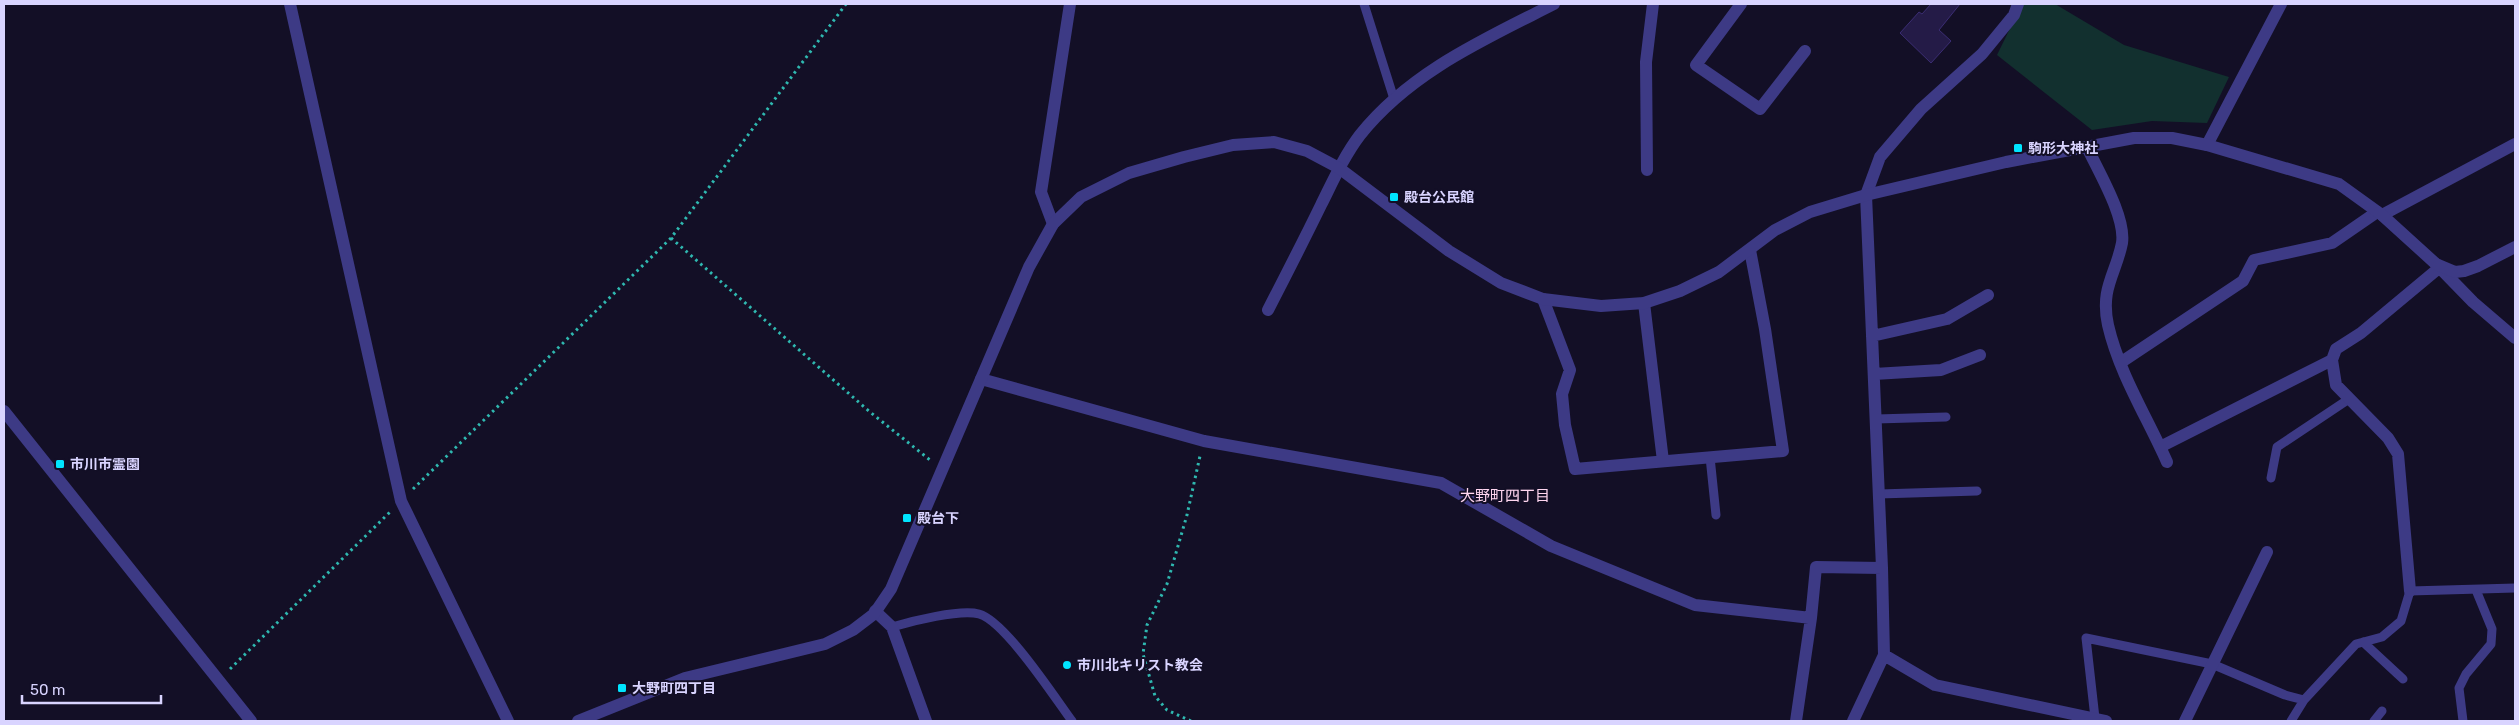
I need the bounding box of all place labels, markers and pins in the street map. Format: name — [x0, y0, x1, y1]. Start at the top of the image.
place label: 駒形大神社 — [2028, 140, 2098, 157]
marker: 駒形大神社 — [2012, 142, 2024, 154]
place label: 殿台公民館 — [1404, 189, 1474, 206]
marker: 殿台公民館 — [1388, 191, 1400, 203]
place label: 市川市霊園 — [70, 456, 140, 473]
marker: 市川市霊園 — [54, 458, 66, 470]
place label: 殿台下 — [917, 510, 959, 527]
marker: 殿台下 — [901, 512, 913, 524]
place label: 市川北キリスト教会 — [1077, 657, 1203, 674]
marker: 市川北キリスト教会 — [1061, 659, 1073, 671]
place label: 大野町四丁目 — [632, 680, 716, 697]
marker: 大野町四丁目 — [616, 682, 628, 694]

